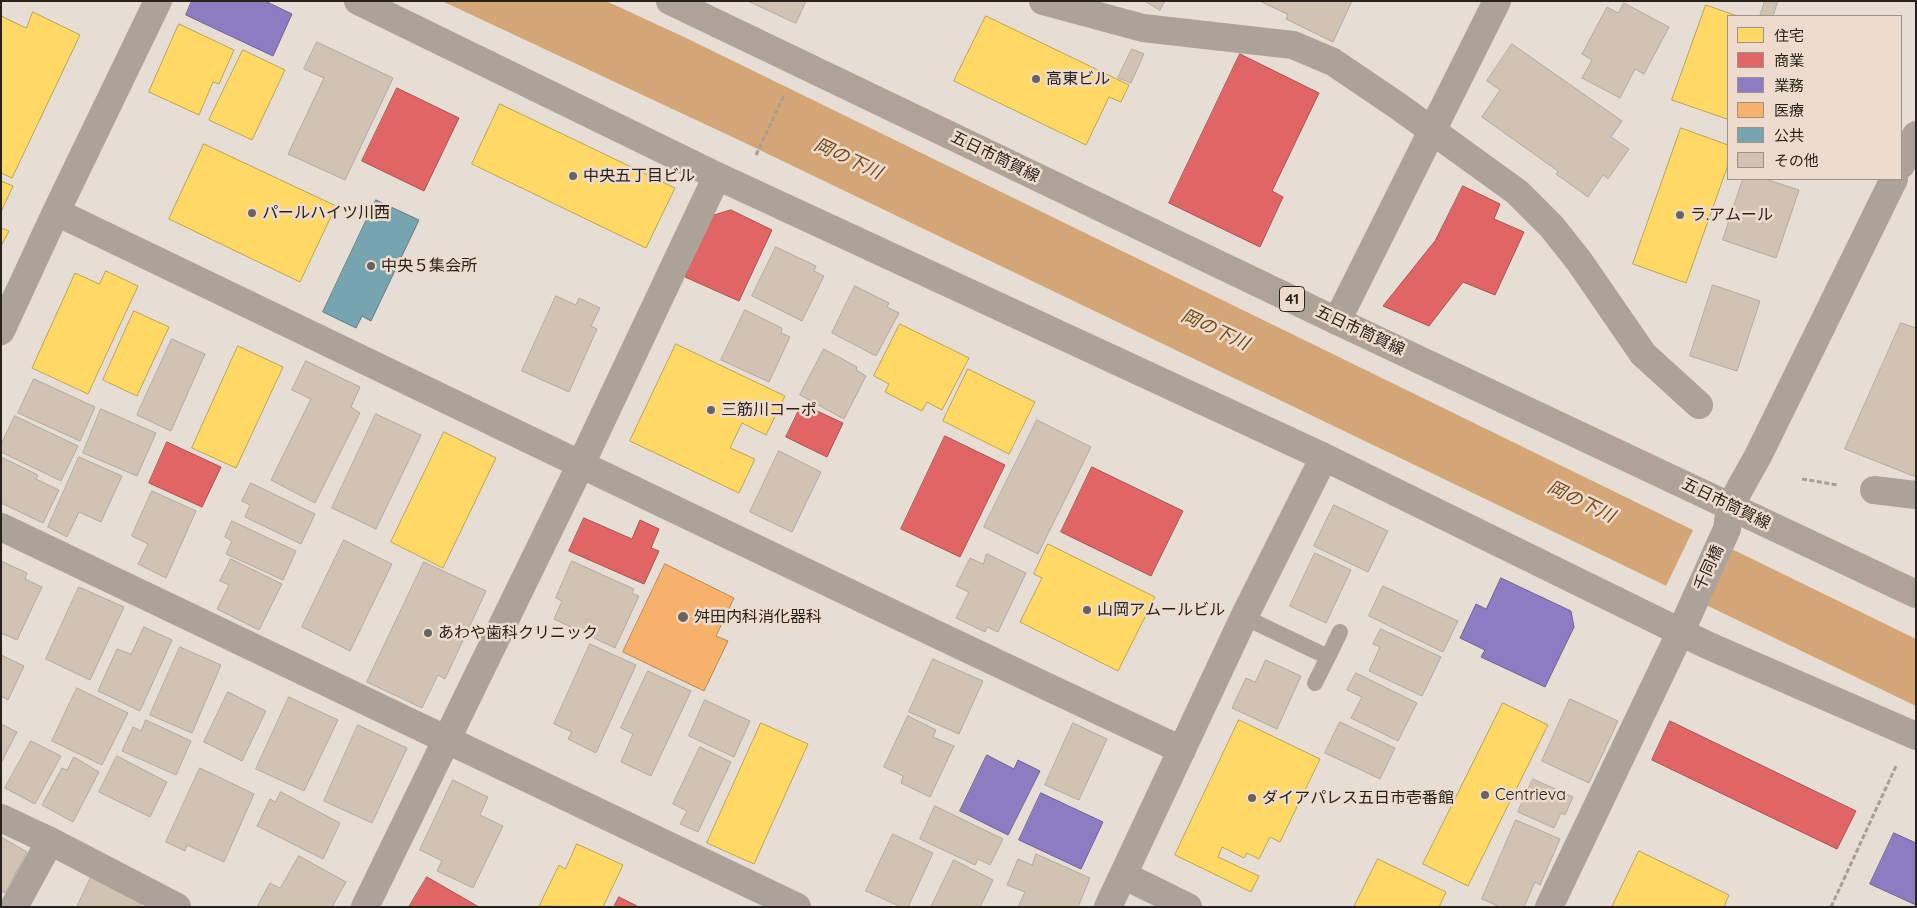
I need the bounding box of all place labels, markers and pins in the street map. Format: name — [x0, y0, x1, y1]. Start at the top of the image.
place label: 高東ビル — [1046, 69, 1110, 89]
marker: 高東ビル — [1030, 73, 1042, 85]
place label: 中央五丁目ビル — [583, 166, 695, 186]
marker: 中央五丁目ビル — [567, 170, 579, 182]
place label: パールハイツ川西 — [262, 203, 390, 223]
place label: ラ.アムール — [1690, 205, 1773, 225]
marker: パールハイツ川西 — [246, 207, 258, 219]
marker: ラ.アムール — [1674, 209, 1686, 221]
place label: 中央５集会所 — [381, 256, 477, 276]
marker: 中央５集会所 — [365, 260, 377, 272]
place label: 三筋川コーポ — [721, 400, 817, 420]
marker: 三筋川コーポ — [705, 404, 717, 416]
place label: 山岡アムールビル — [1097, 600, 1225, 620]
marker: 山岡アムールビル — [1081, 604, 1093, 616]
place label: 舛田内科消化器科 — [694, 607, 822, 627]
marker: 舛田内科消化器科 — [676, 610, 690, 624]
place label: あわや歯科クリニック — [438, 623, 598, 643]
marker: あわや歯科クリニック — [422, 627, 434, 639]
place label: Centrieva — [1495, 785, 1566, 805]
place label: ダイアパレス五日市壱番館 — [1262, 788, 1454, 808]
marker: Centrieva — [1479, 789, 1491, 801]
marker: ダイアパレス五日市壱番館 — [1246, 792, 1258, 804]

